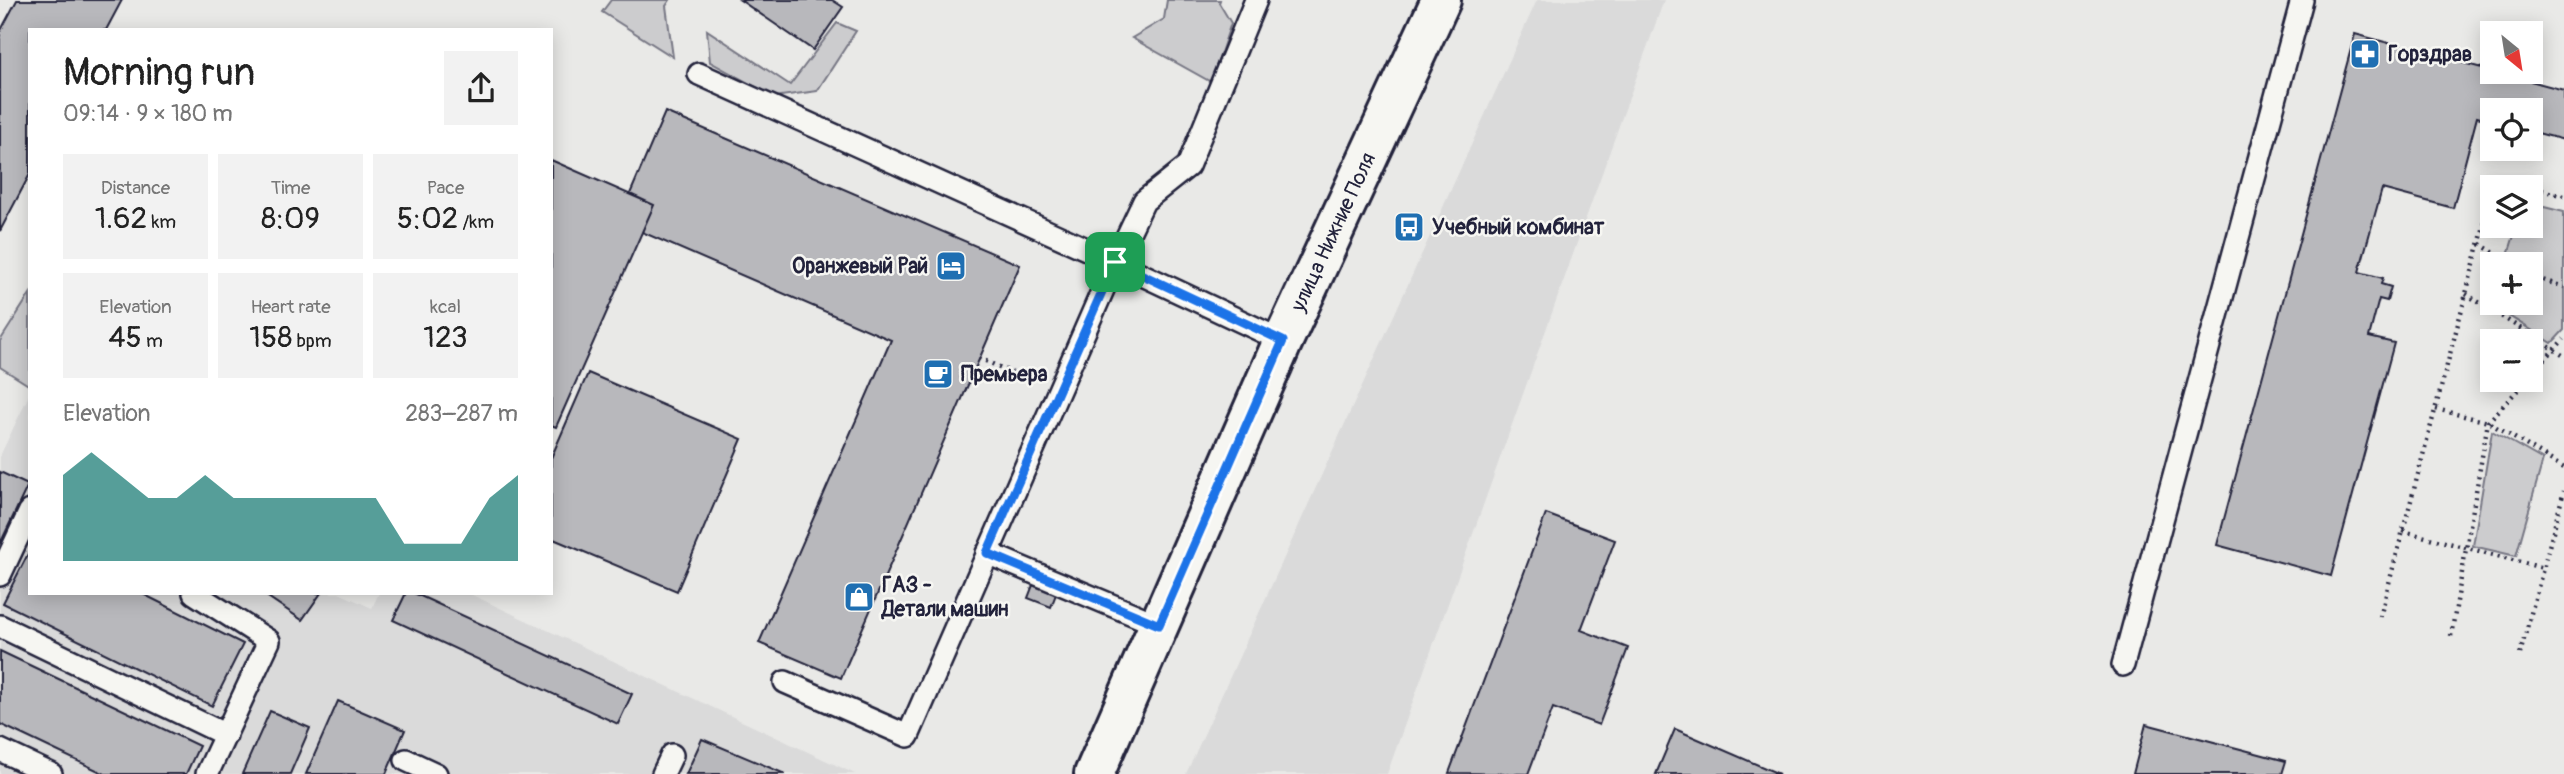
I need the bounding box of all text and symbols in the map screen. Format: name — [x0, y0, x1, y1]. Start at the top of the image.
north arrow — [2480, 21, 2543, 84]
map controls — [2480, 21, 2543, 392]
pharmacy icon: Горздрав — [2348, 37, 2382, 71]
place label: Горздрав — [2388, 41, 2472, 68]
text: Morning run — [63, 49, 255, 97]
button: share — [444, 51, 518, 125]
button: locate — [2480, 98, 2543, 161]
text: 09:14 · 9 × 180 m — [63, 99, 233, 128]
street label: улица Нижние Поля — [1284, 148, 1382, 317]
button: layers — [2480, 175, 2543, 238]
text: Distance — [101, 176, 170, 200]
text: Time — [271, 176, 310, 200]
text: Pace — [427, 176, 464, 200]
text: 1.62 — [95, 200, 147, 237]
text: 8:09 — [261, 200, 320, 237]
text: 5:02 — [397, 200, 458, 237]
text: km — [147, 210, 176, 234]
text: /km — [458, 210, 494, 234]
bus stop icon: Учебный комбинат — [1392, 210, 1426, 244]
place label: Учебный комбинат — [1432, 214, 1605, 241]
pin — [1085, 232, 1145, 292]
icon: arrive — [1096, 243, 1134, 281]
hotel icon: Оранжевый Рай — [934, 249, 968, 283]
button: + — [2480, 252, 2543, 315]
place label: Оранжевый Рай — [792, 253, 928, 280]
text: Elevation — [99, 295, 172, 319]
text: Heart rate — [250, 295, 331, 319]
text: kcal — [430, 295, 461, 319]
text: 45 — [108, 319, 142, 356]
text: 158 — [249, 319, 292, 356]
text: 123 — [423, 319, 468, 356]
text: m — [142, 329, 163, 353]
text: bpm — [292, 329, 332, 353]
button: − — [2480, 329, 2543, 392]
cafe icon: Премьера — [921, 357, 955, 391]
place label: Премьера — [961, 361, 1048, 388]
text: Elevation — [63, 399, 151, 428]
text: 283–287 m — [405, 399, 518, 428]
place label: ГАЗ - Детали машин — [880, 572, 1008, 623]
shop icon: ГАЗ - Детали машин — [842, 580, 876, 614]

